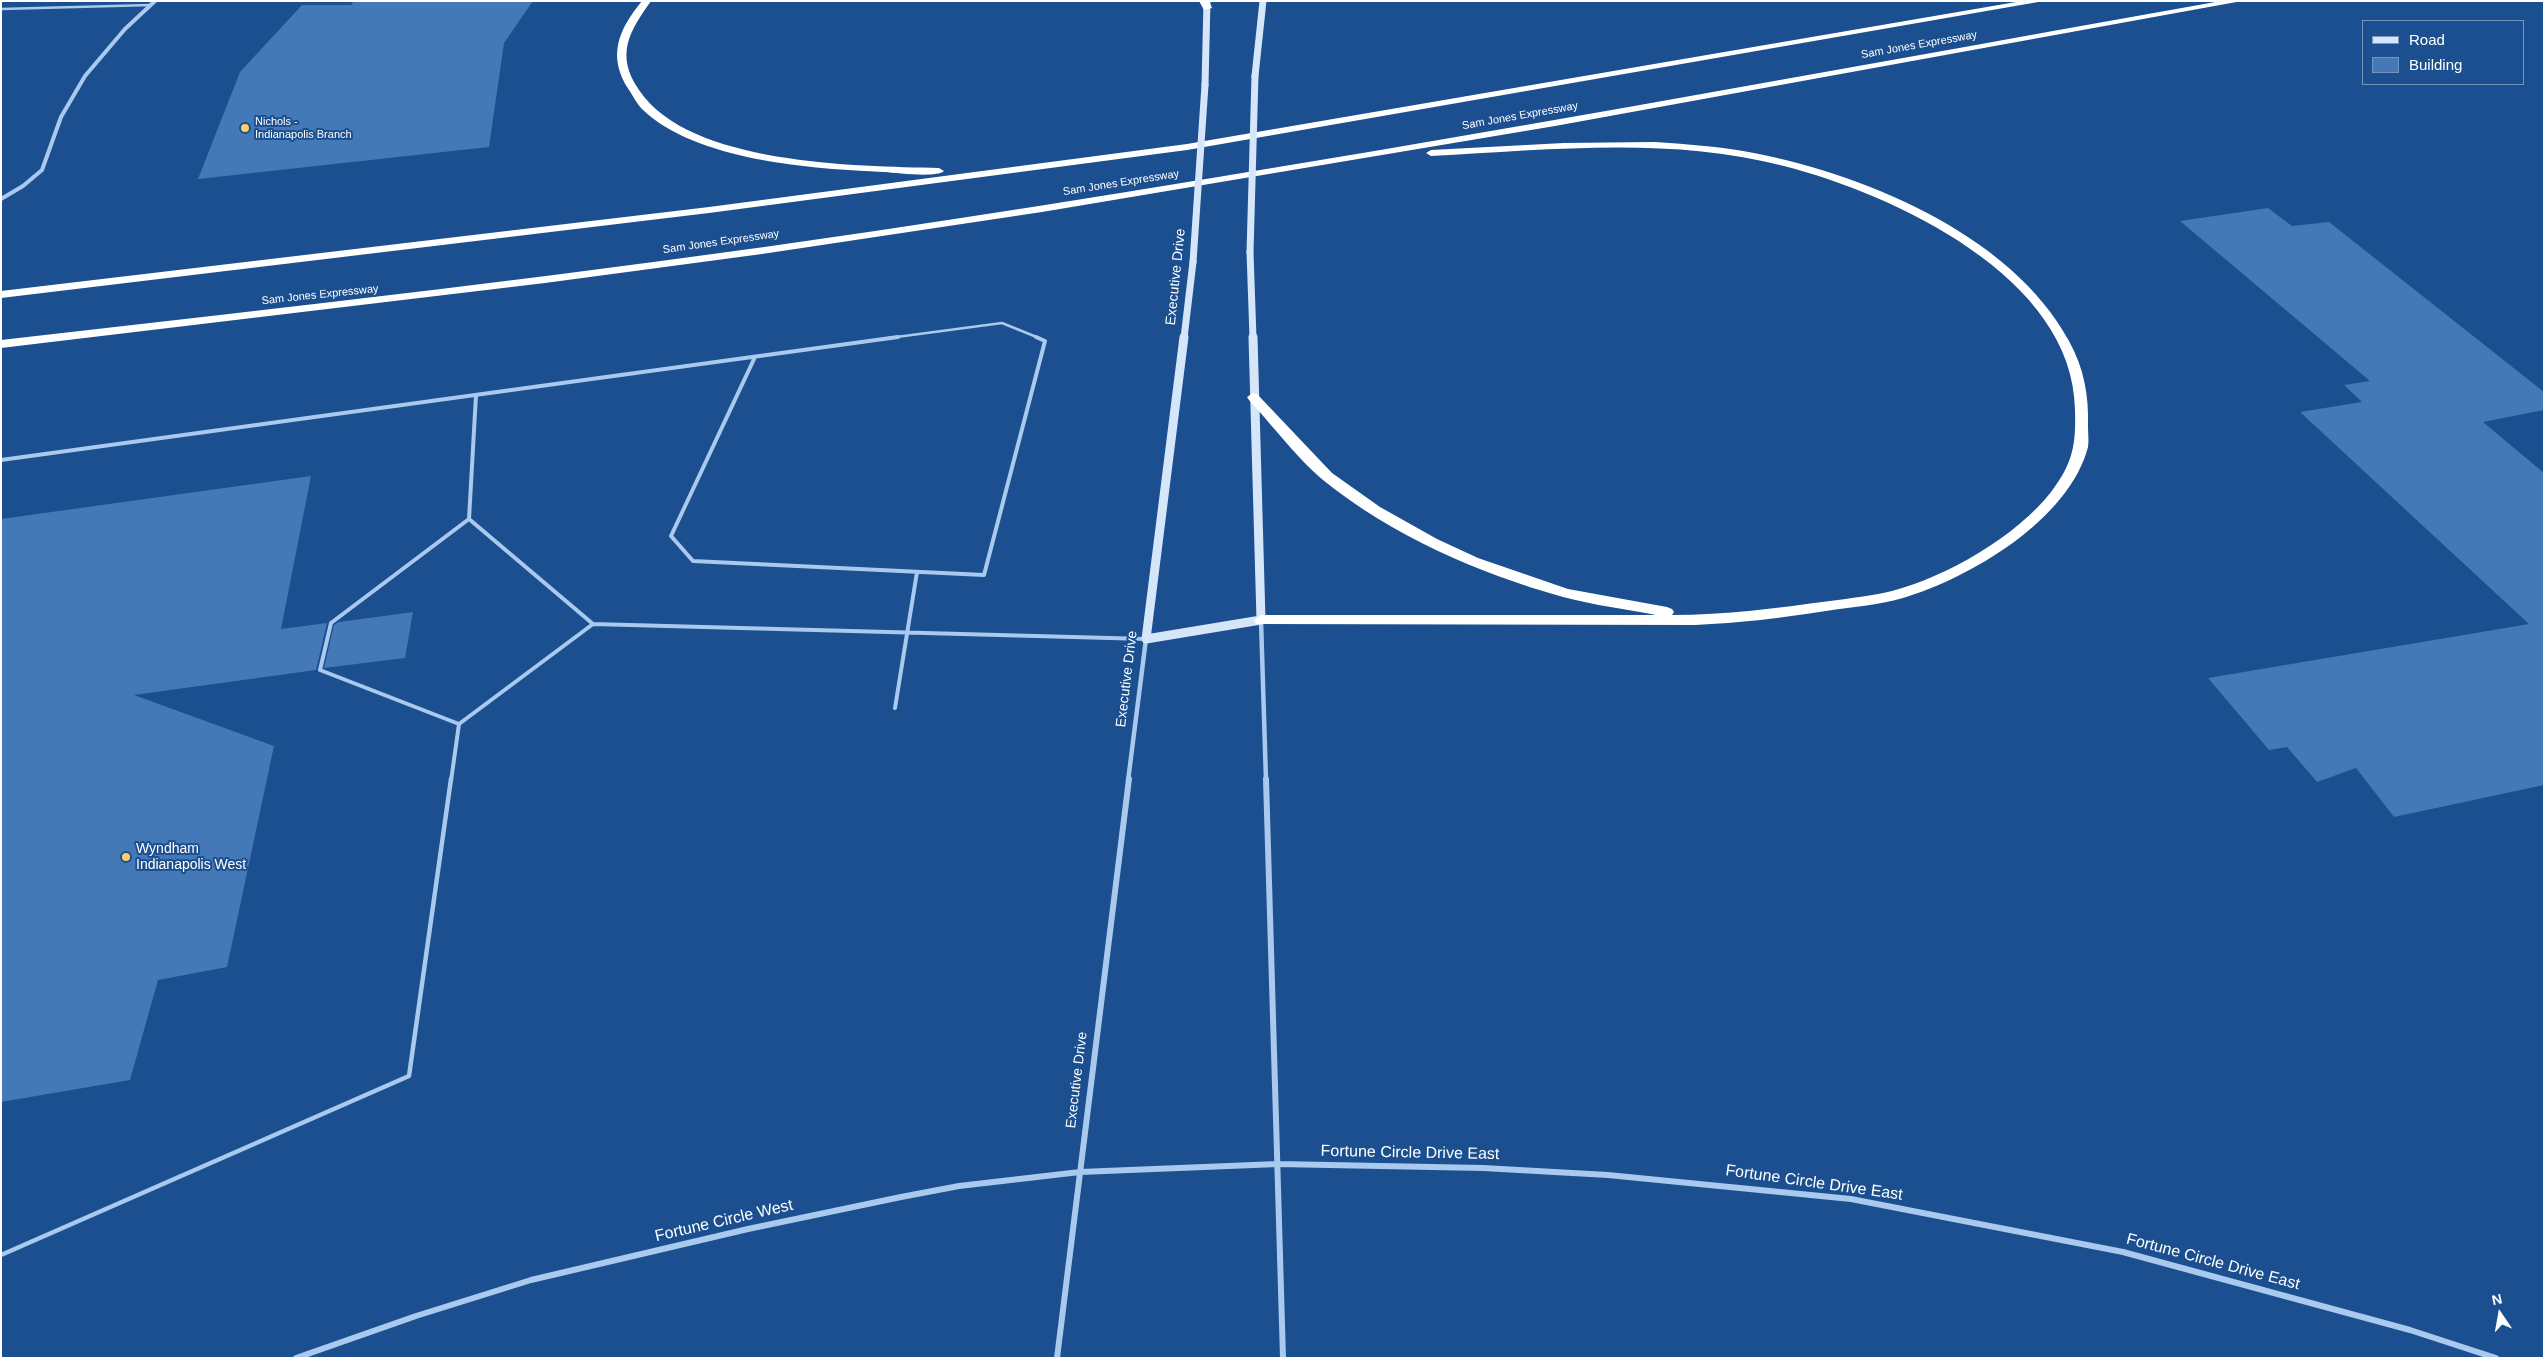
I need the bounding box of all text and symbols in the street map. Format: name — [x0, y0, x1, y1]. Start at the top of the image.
legend — [2362, 20, 2525, 85]
street label: Sam Jones Expressway — [1860, 28, 1978, 62]
text: Road — [2409, 31, 2445, 48]
text: Building — [2409, 56, 2462, 73]
street label: Sam Jones Expressway — [1461, 99, 1579, 133]
place label: Nichols - Indianapolis Branch — [255, 115, 352, 141]
marker: Nichols - Indianapolis Branch — [239, 122, 251, 134]
street label: Sam Jones Expressway — [1062, 167, 1180, 199]
street label: Sam Jones Expressway — [662, 227, 780, 257]
street label: Executive Drive — [1163, 228, 1189, 326]
street label: Sam Jones Expressway — [261, 282, 379, 308]
street label: Executive Drive — [1113, 630, 1141, 728]
place label: Wyndham Indianapolis West — [136, 841, 246, 874]
marker: Wyndham Indianapolis West — [120, 851, 132, 863]
street label: Executive Drive — [1063, 1031, 1091, 1129]
street label: Fortune Circle Drive East — [1320, 1142, 1500, 1164]
street label: Fortune Circle Drive East — [1724, 1161, 1904, 1205]
street label: Fortune Circle West — [653, 1196, 795, 1246]
street label: Fortune Circle Drive East — [2124, 1230, 2302, 1294]
north arrow — [2475, 1289, 2525, 1339]
text: N — [2490, 1290, 2503, 1308]

